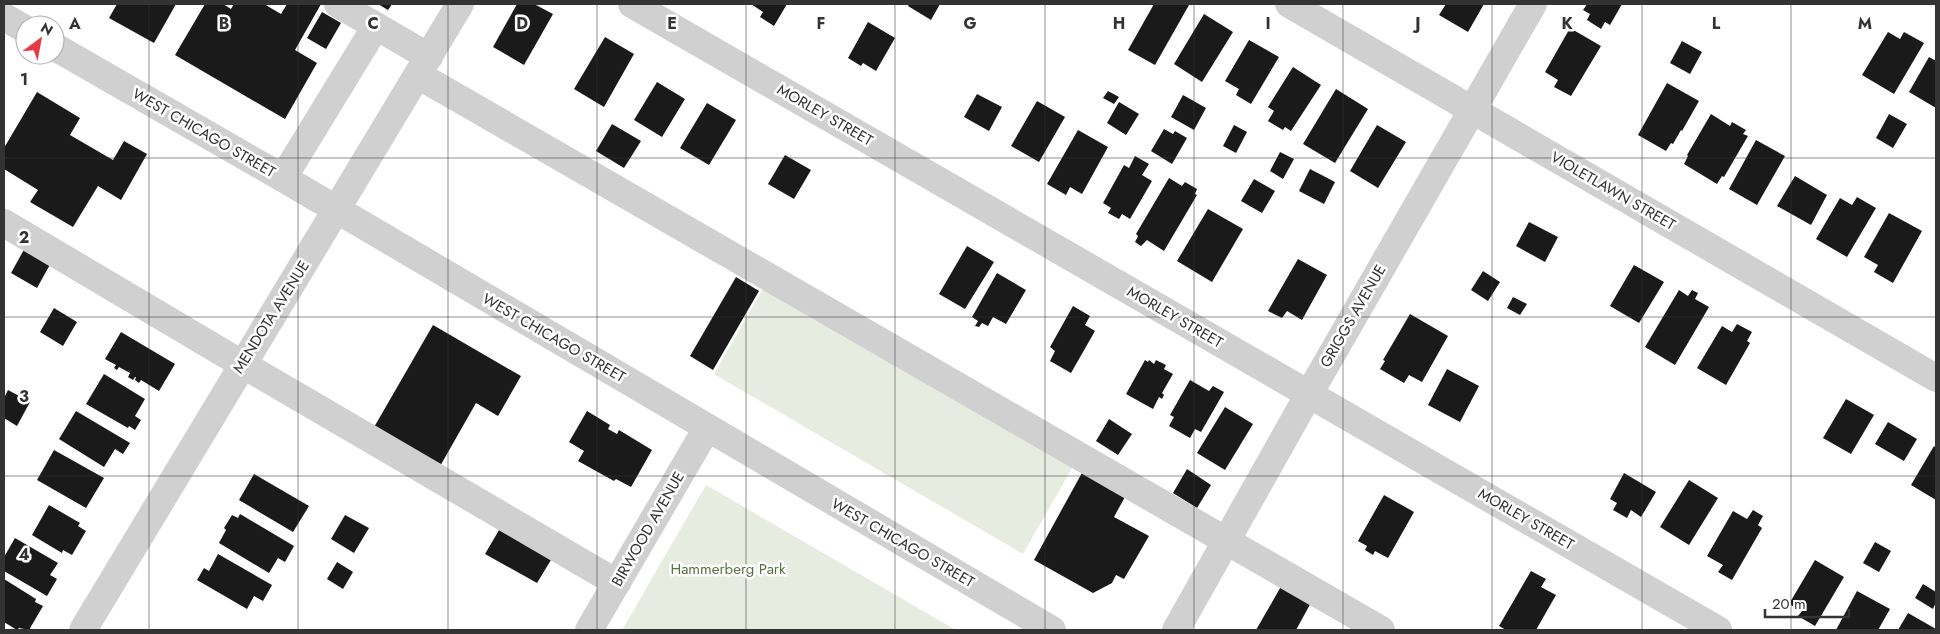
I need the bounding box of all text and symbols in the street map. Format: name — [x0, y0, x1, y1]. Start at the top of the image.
text: A — [68, 12, 81, 35]
text: B — [219, 12, 229, 35]
text: C — [367, 12, 379, 35]
text: D — [516, 12, 528, 35]
text: E — [667, 12, 677, 35]
text: F — [817, 12, 825, 35]
text: G — [963, 12, 977, 35]
text: H — [1113, 12, 1125, 35]
text: I — [1265, 12, 1271, 35]
text: J — [1412, 12, 1421, 35]
text: K — [1561, 12, 1573, 35]
text: L — [1712, 12, 1721, 35]
text: M — [1858, 12, 1872, 35]
north arrow — [15, 15, 65, 65]
text: N — [37, 18, 57, 40]
text: 1 — [20, 68, 28, 91]
street label: MORLEY STREET — [773, 79, 877, 151]
street label: WEST CHICAGO STREET — [128, 83, 280, 183]
street label: VIOLETLAWN STREET — [1546, 146, 1680, 236]
text: 2 — [19, 226, 29, 249]
street label: MENDOTA AVENUE — [227, 256, 315, 378]
street label: GRIGGS AVENUE — [1315, 260, 1391, 372]
street label: MORLEY STREET — [1123, 281, 1227, 353]
street label: WEST CHICAGO STREET — [478, 288, 630, 388]
text: 3 — [19, 385, 29, 408]
street label: BIRWOOD AVENUE — [606, 468, 690, 590]
street label: MORLEY STREET — [1474, 483, 1578, 555]
street label: WEST CHICAGO STREET — [827, 493, 979, 593]
text: 4 — [18, 543, 30, 566]
park label: Hammerberg Park — [670, 558, 786, 580]
scale bar — [1765, 586, 1849, 618]
text: 20 m — [1772, 593, 1806, 615]

